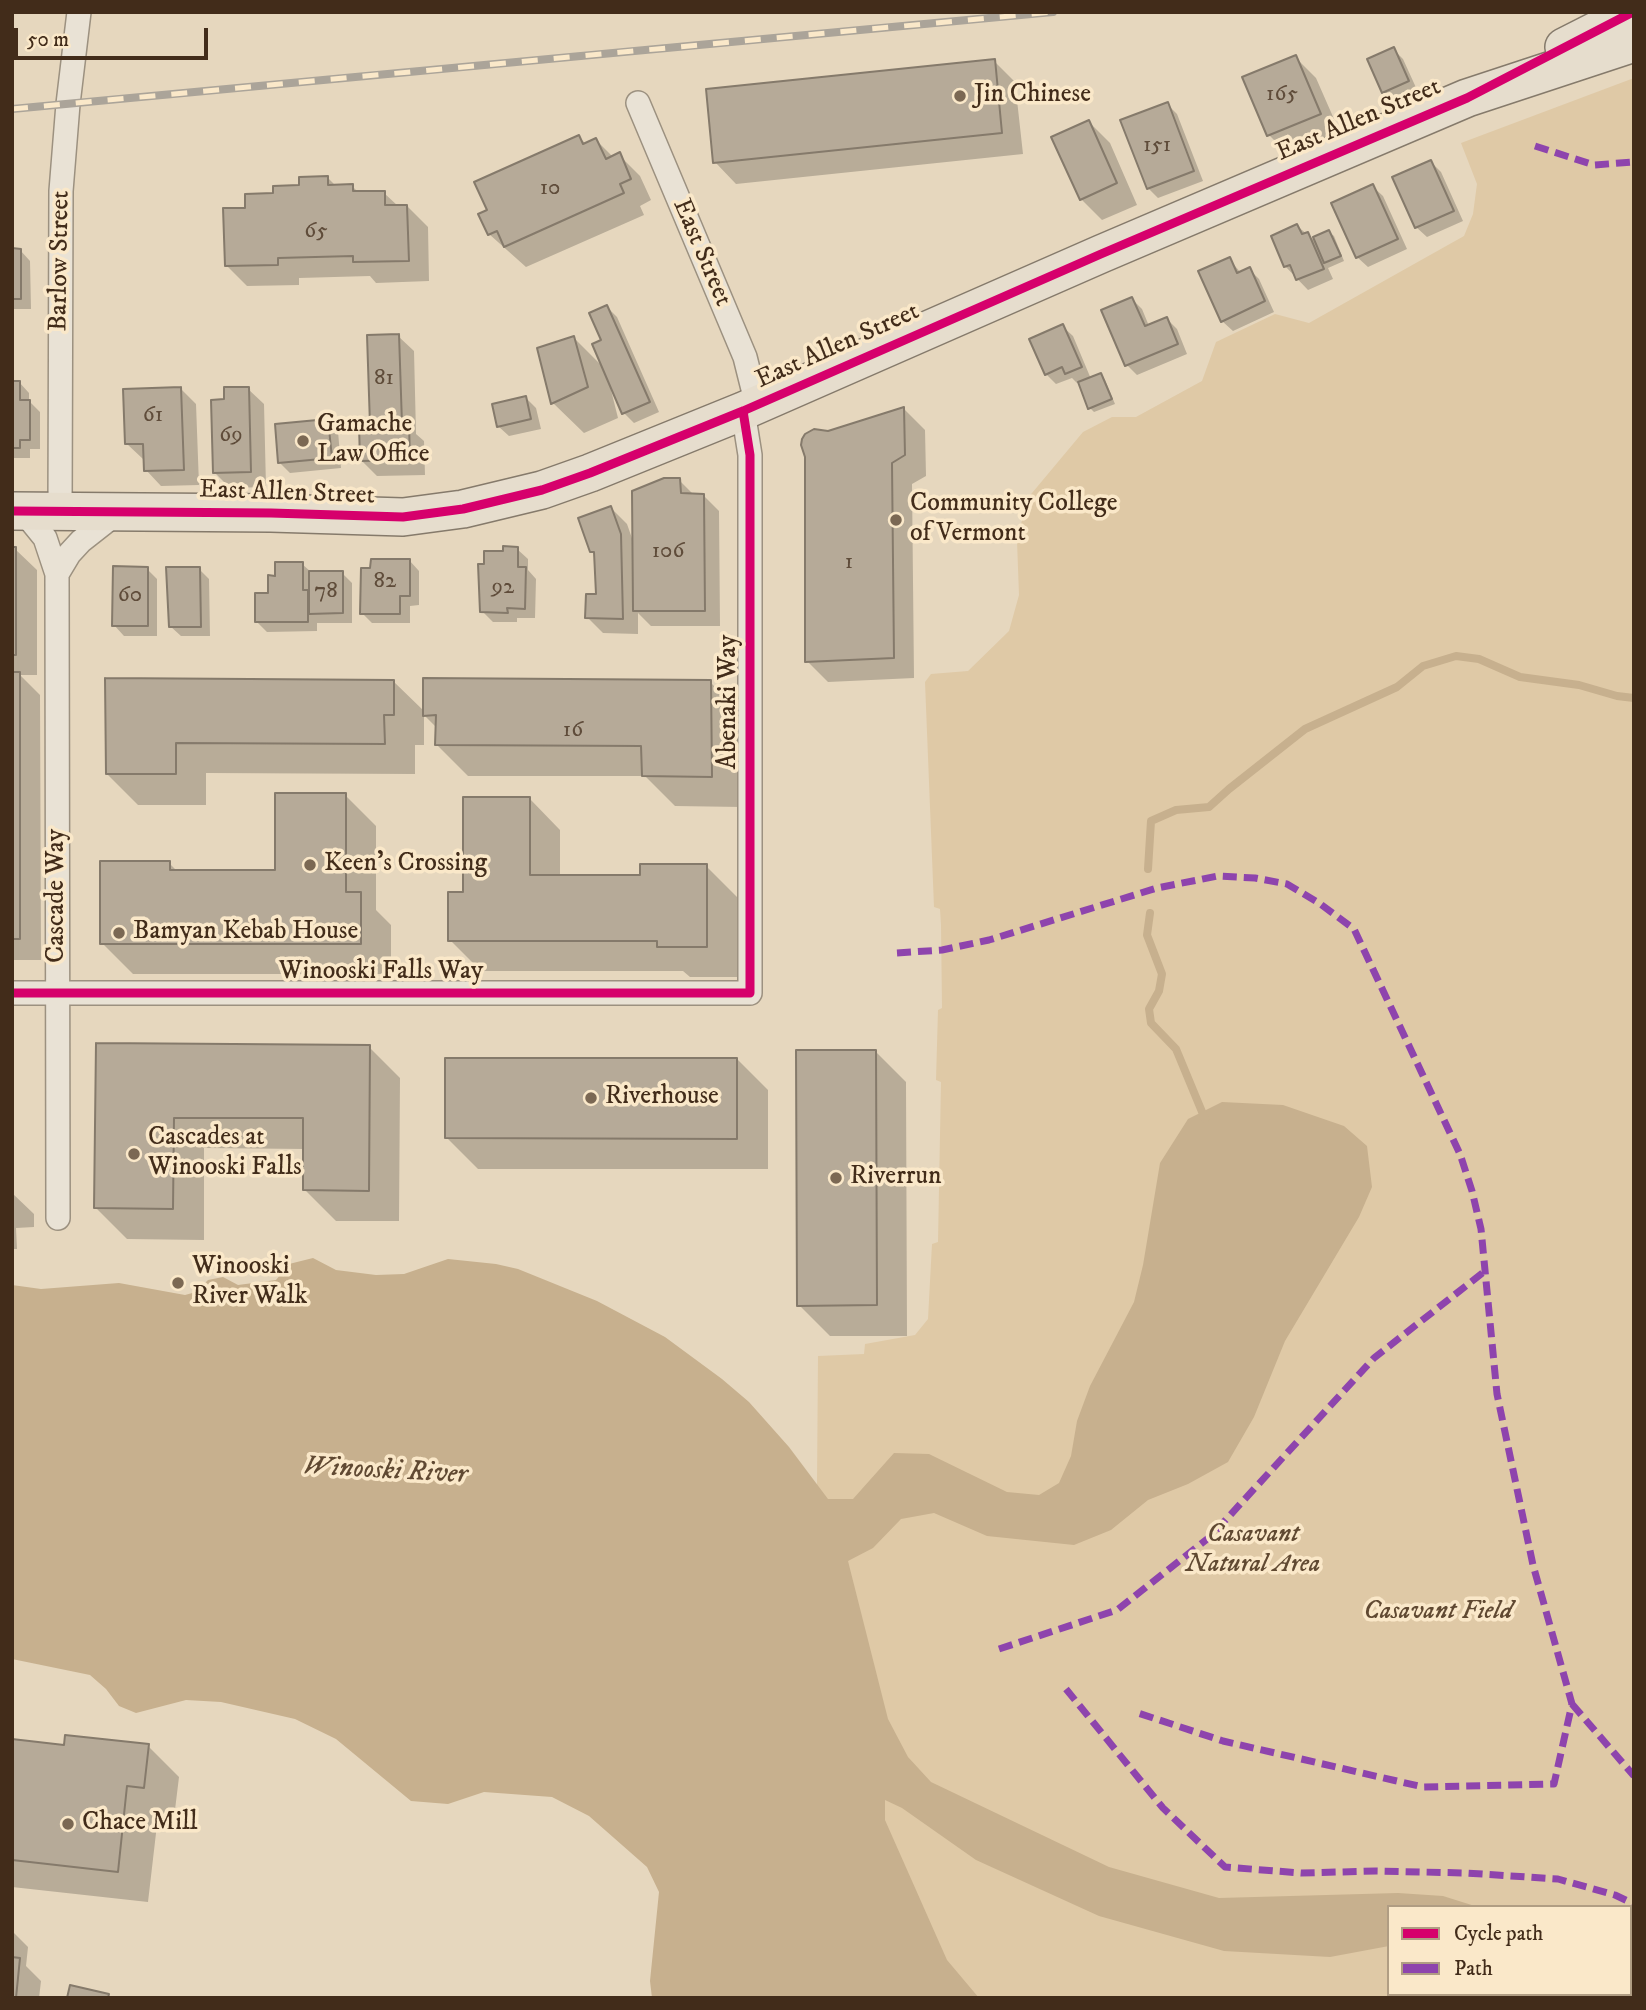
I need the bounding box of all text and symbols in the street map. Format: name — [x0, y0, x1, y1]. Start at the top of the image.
scale bar — [18, 14, 212, 58]
text: 50 m — [27, 27, 69, 53]
street label: East Allen Street — [1272, 72, 1446, 170]
place label: Jin Chinese — [974, 80, 1091, 112]
house number: 165 — [1266, 81, 1298, 109]
marker: Jin Chinese — [952, 88, 968, 104]
house number: 151 — [1143, 132, 1171, 160]
house number: 10 — [540, 175, 560, 203]
street label: Barlow Street — [44, 190, 78, 332]
street label: East Street — [664, 195, 738, 311]
house number: 65 — [304, 218, 328, 246]
street label: East Allen Street — [751, 297, 925, 397]
house number: 81 — [374, 365, 394, 393]
house number: 61 — [143, 402, 163, 430]
place label: Gamache Law Office — [317, 410, 430, 472]
house number: 69 — [219, 422, 243, 450]
marker: Gamache Law Office — [295, 433, 311, 449]
street label: East Allen Street — [199, 475, 375, 513]
place label: Community College of Vermont — [910, 489, 1117, 550]
marker: Community College of Vermont — [888, 512, 904, 528]
house number: 106 — [652, 538, 684, 566]
house number: 1 — [845, 549, 853, 577]
house number: 82 — [374, 568, 396, 596]
house number: 92 — [492, 574, 514, 602]
house number: 78 — [314, 578, 338, 606]
house number: 60 — [118, 582, 142, 610]
street label: Abenaki Way — [714, 635, 746, 769]
house number: 16 — [563, 717, 583, 745]
street label: Cascade Way — [42, 829, 74, 963]
place label: Keen's Crossing — [324, 849, 487, 881]
marker: Keen's Crossing — [302, 857, 318, 873]
place label: Bamyan Kebab House — [133, 917, 358, 949]
marker: Bamyan Kebab House — [111, 925, 127, 941]
street label: Winooski Falls Way — [279, 957, 483, 989]
place label: Riverhouse — [605, 1082, 719, 1114]
marker: Riverhouse — [583, 1090, 599, 1106]
place label: Cascades at Winooski Falls — [148, 1123, 302, 1184]
marker: Cascades at Winooski Falls — [126, 1146, 142, 1162]
place label: Riverrun — [850, 1162, 942, 1194]
marker: Riverrun — [828, 1170, 844, 1186]
place label: Winooski River Walk — [192, 1252, 307, 1314]
marker: Winooski River Walk — [170, 1275, 186, 1291]
water label: Winooski River — [302, 1451, 468, 1493]
park label: Casavant Natural Area — [1186, 1520, 1320, 1582]
park label: Casavant Field — [1363, 1597, 1513, 1629]
place label: Chace Mill — [82, 1808, 198, 1840]
marker: Chace Mill — [60, 1816, 76, 1832]
legend — [1387, 1905, 1632, 1996]
text: Cycle path — [1454, 1921, 1543, 1947]
text: Path — [1454, 1956, 1493, 1982]

